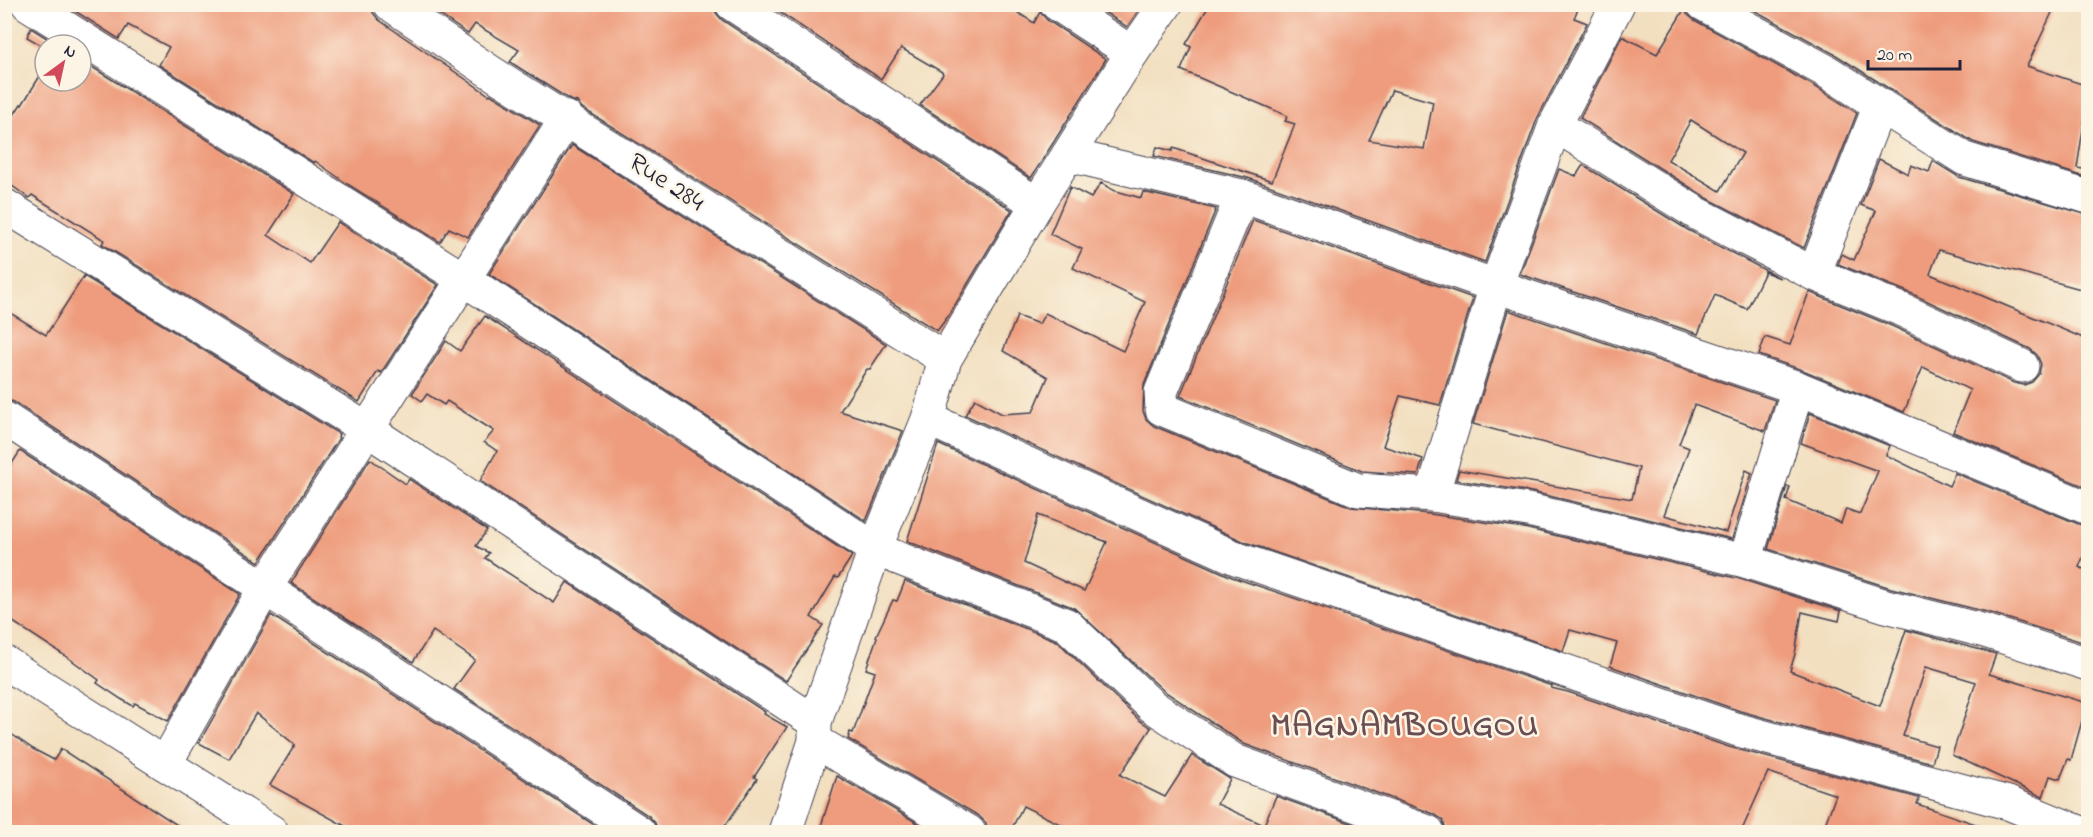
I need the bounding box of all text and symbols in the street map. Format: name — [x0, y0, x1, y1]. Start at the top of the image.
north arrow — [33, 33, 93, 93]
scale bar — [1868, 33, 1960, 71]
text: N — [59, 39, 81, 65]
text: 20 m — [1877, 43, 1912, 69]
street label: Rue 284 — [620, 144, 712, 222]
district label: MAGNAMBOUGOU — [1271, 703, 1539, 751]

